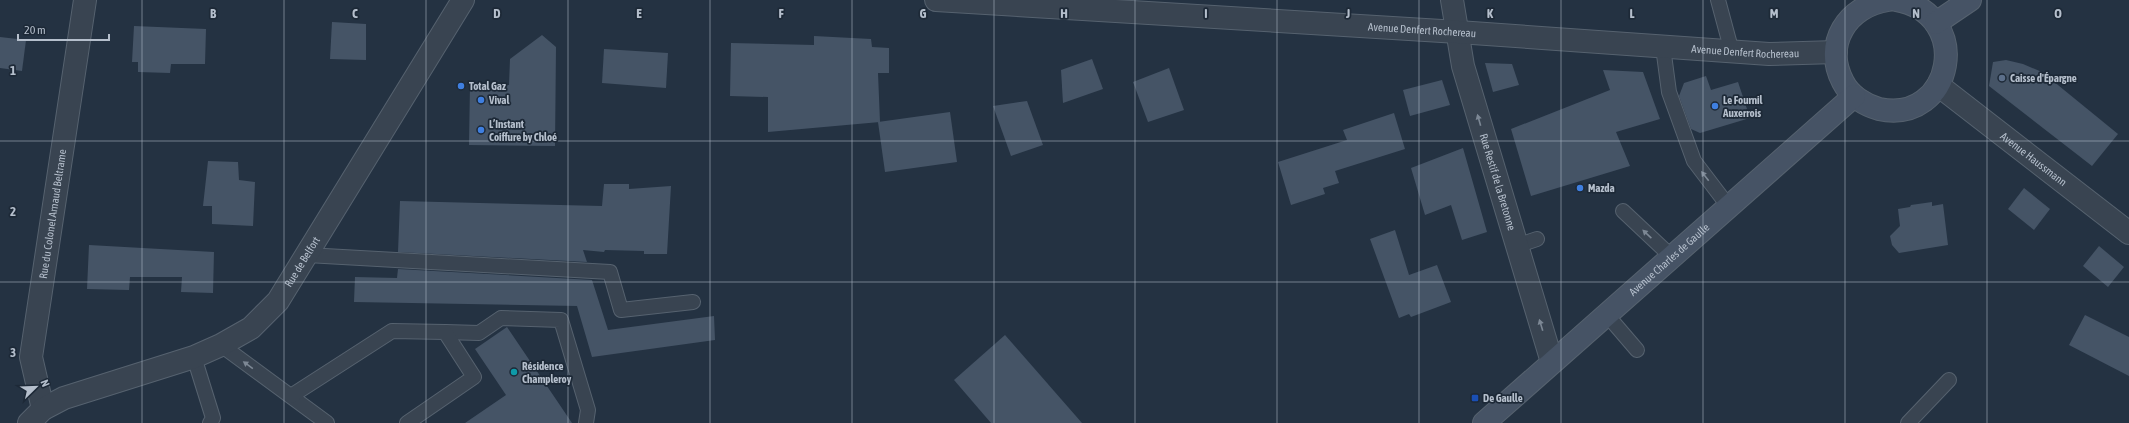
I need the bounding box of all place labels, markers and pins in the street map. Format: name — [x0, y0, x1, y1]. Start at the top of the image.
place label: Caisse d'Épargne — [2010, 72, 2077, 84]
marker: Caisse d'Épargne — [1997, 73, 2007, 83]
place label: Total Gaz — [469, 80, 506, 92]
marker: Total Gaz — [456, 81, 466, 91]
place label: Vival — [488, 94, 510, 106]
place label: Le Fournil Auxerrois — [1722, 94, 1764, 119]
marker: Vival — [476, 95, 486, 105]
marker: Le Fournil Auxerrois — [1710, 101, 1720, 111]
place label: L’Instant Coiffure by Chloé — [489, 118, 557, 143]
marker: L’Instant Coiffure by Chloé — [476, 125, 486, 135]
place label: Mazda — [1588, 182, 1615, 194]
marker: Mazda — [1575, 183, 1585, 193]
place label: Résidence Champleroy — [522, 360, 572, 385]
marker: Résidence Champleroy — [509, 367, 519, 377]
place label: De Gaulle — [1483, 392, 1523, 404]
marker: De Gaulle — [1470, 393, 1480, 403]

